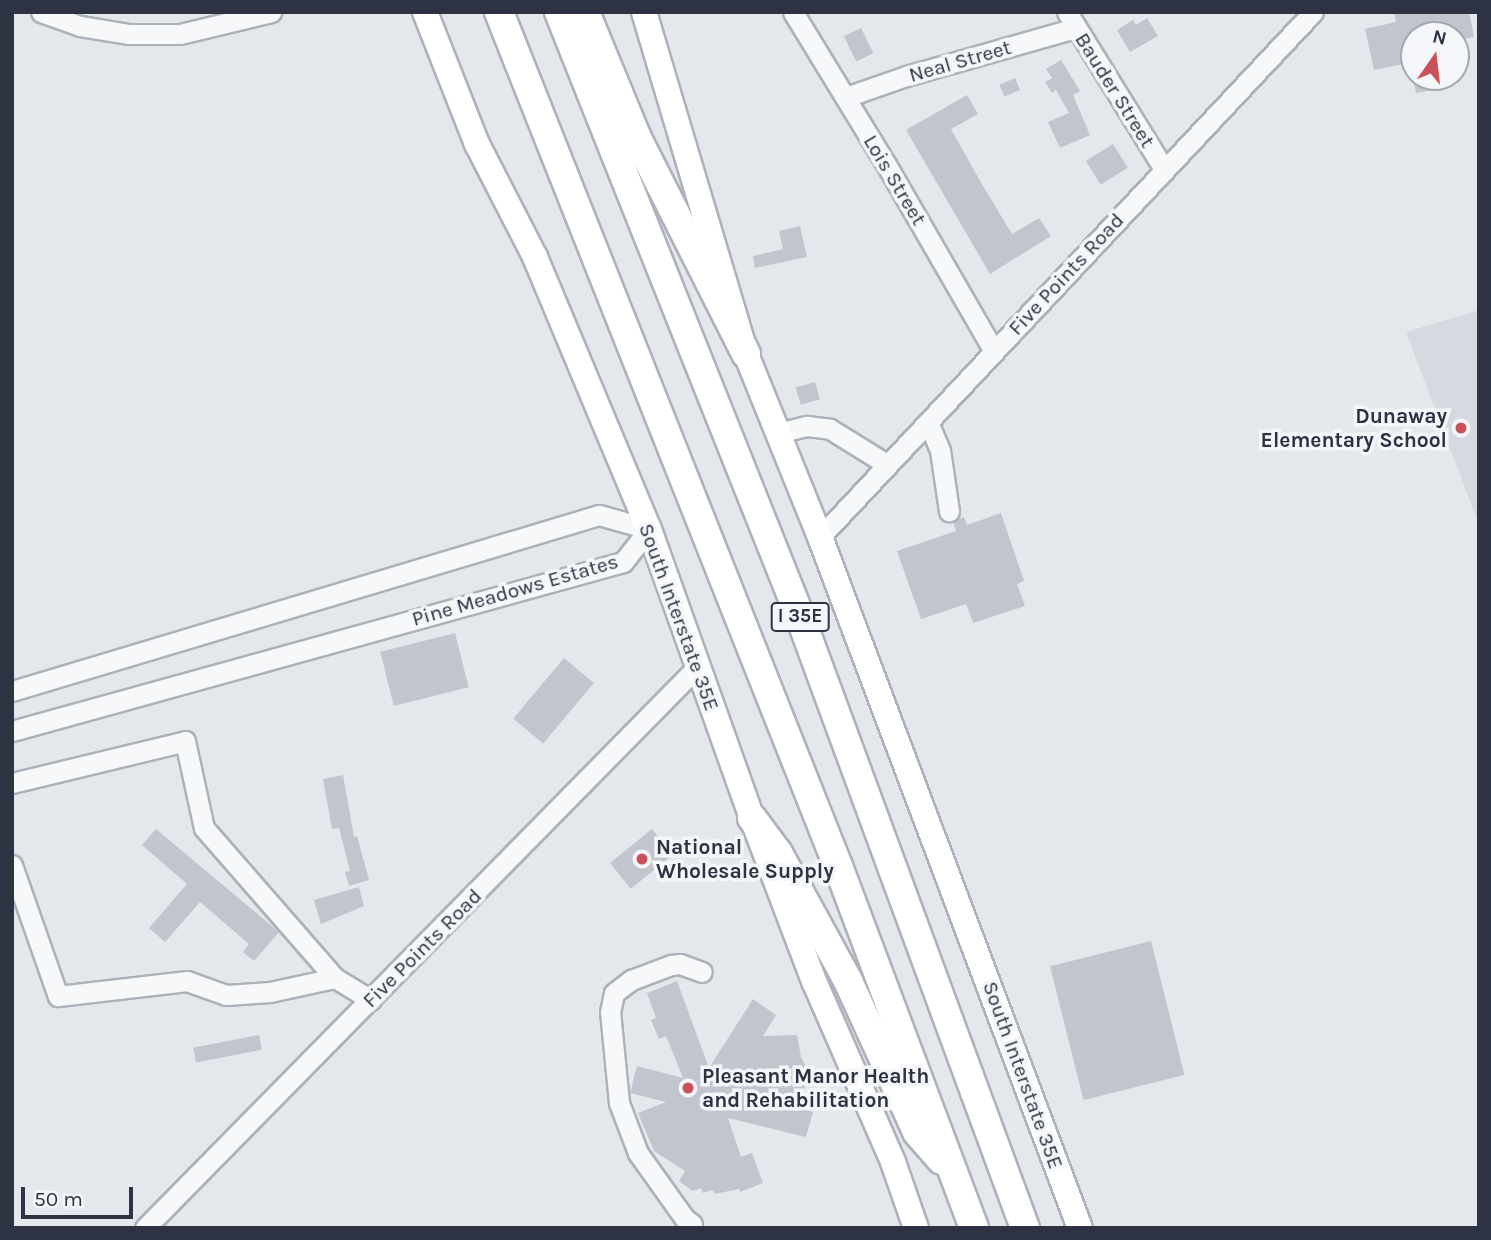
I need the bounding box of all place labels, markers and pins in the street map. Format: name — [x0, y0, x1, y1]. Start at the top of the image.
place label: Dunaway Elementary School — [1261, 403, 1447, 453]
marker: Dunaway Elementary School — [1453, 420, 1469, 436]
place label: National Wholesale Supply — [656, 834, 834, 884]
marker: National Wholesale Supply — [634, 851, 650, 867]
place label: Pleasant Manor Health and Rehabilitation — [702, 1063, 929, 1113]
marker: Pleasant Manor Health and Rehabilitation — [680, 1080, 696, 1096]

